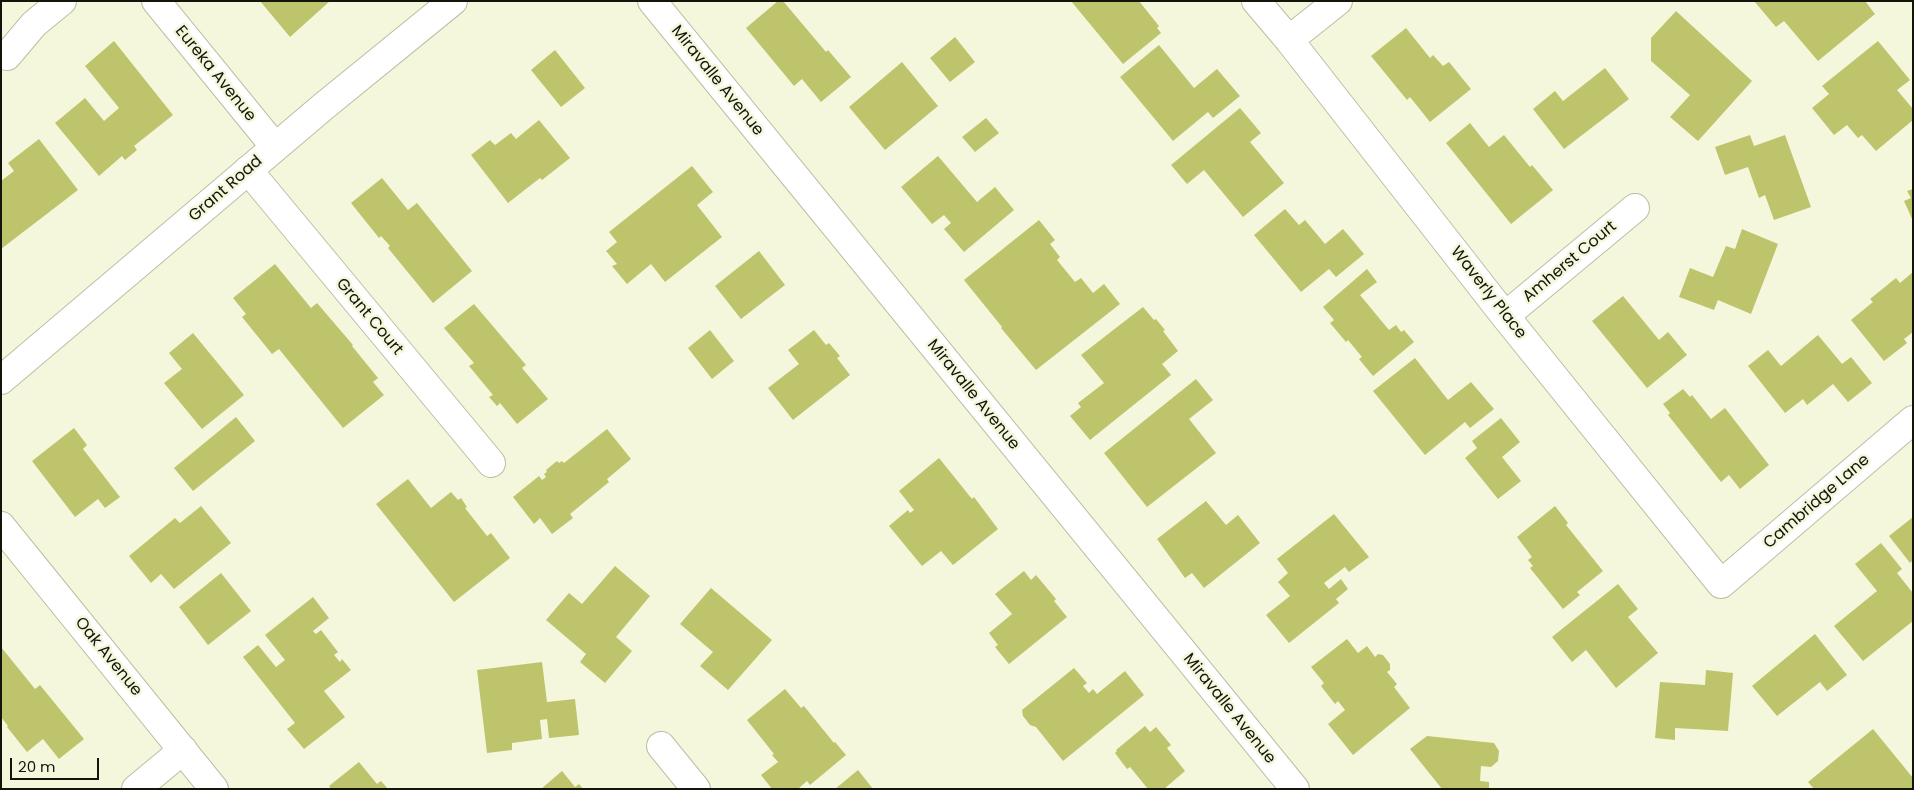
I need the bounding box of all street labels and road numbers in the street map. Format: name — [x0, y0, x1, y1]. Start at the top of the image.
street label: Eureka Avenue — [170, 22, 260, 126]
street label: Miravalle Avenue — [667, 22, 767, 140]
street label: Grant Road — [185, 152, 267, 226]
street label: Amherst Court — [1519, 217, 1621, 307]
street label: Waverly Place — [1446, 243, 1530, 343]
street label: Grant Court — [331, 275, 407, 359]
street label: Miravalle Avenue — [923, 336, 1023, 454]
street label: Cambridge Lane — [1760, 451, 1874, 553]
street label: Oak Avenue — [70, 614, 146, 700]
street label: Miravalle Avenue — [1179, 650, 1279, 768]

